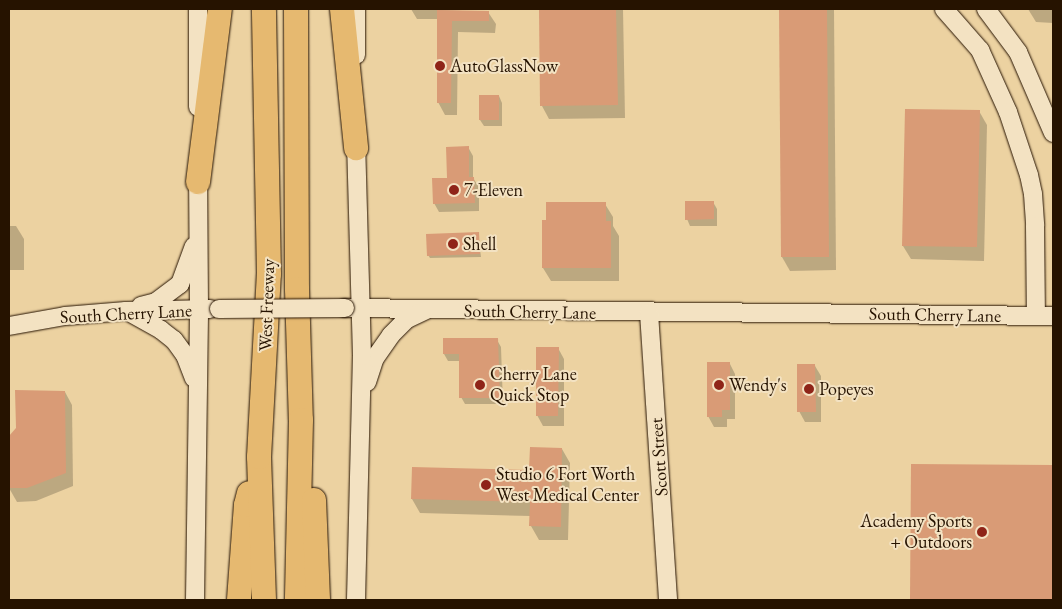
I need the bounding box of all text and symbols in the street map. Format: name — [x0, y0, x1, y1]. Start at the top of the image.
place label: AutoGlassNow — [450, 55, 558, 77]
marker: AutoGlassNow — [434, 60, 446, 72]
place label: 7-Eleven — [464, 179, 523, 201]
marker: 7-Eleven — [448, 184, 460, 196]
place label: Shell — [463, 233, 496, 255]
marker: Shell — [447, 238, 459, 250]
street label: West Freeway — [255, 258, 279, 352]
street label: South Cherry Lane — [59, 300, 193, 328]
street label: South Cherry Lane — [464, 300, 596, 324]
street label: South Cherry Lane — [869, 303, 1001, 327]
place label: Cherry Lane Quick Stop — [490, 364, 577, 406]
place label: Wendy's — [729, 374, 787, 396]
place label: Popeyes — [819, 378, 874, 400]
marker: Cherry Lane Quick Stop — [474, 379, 486, 391]
marker: Wendy's — [713, 379, 725, 391]
marker: Popeyes — [803, 383, 815, 395]
street label: Scott Street — [645, 417, 673, 497]
place label: Studio 6 Fort Worth West Medical Center — [496, 464, 639, 506]
marker: Studio 6 Fort Worth West Medical Center — [480, 479, 492, 491]
place label: Academy Sports + Outdoors — [860, 511, 972, 554]
marker: Academy Sports + Outdoors — [976, 526, 988, 538]

